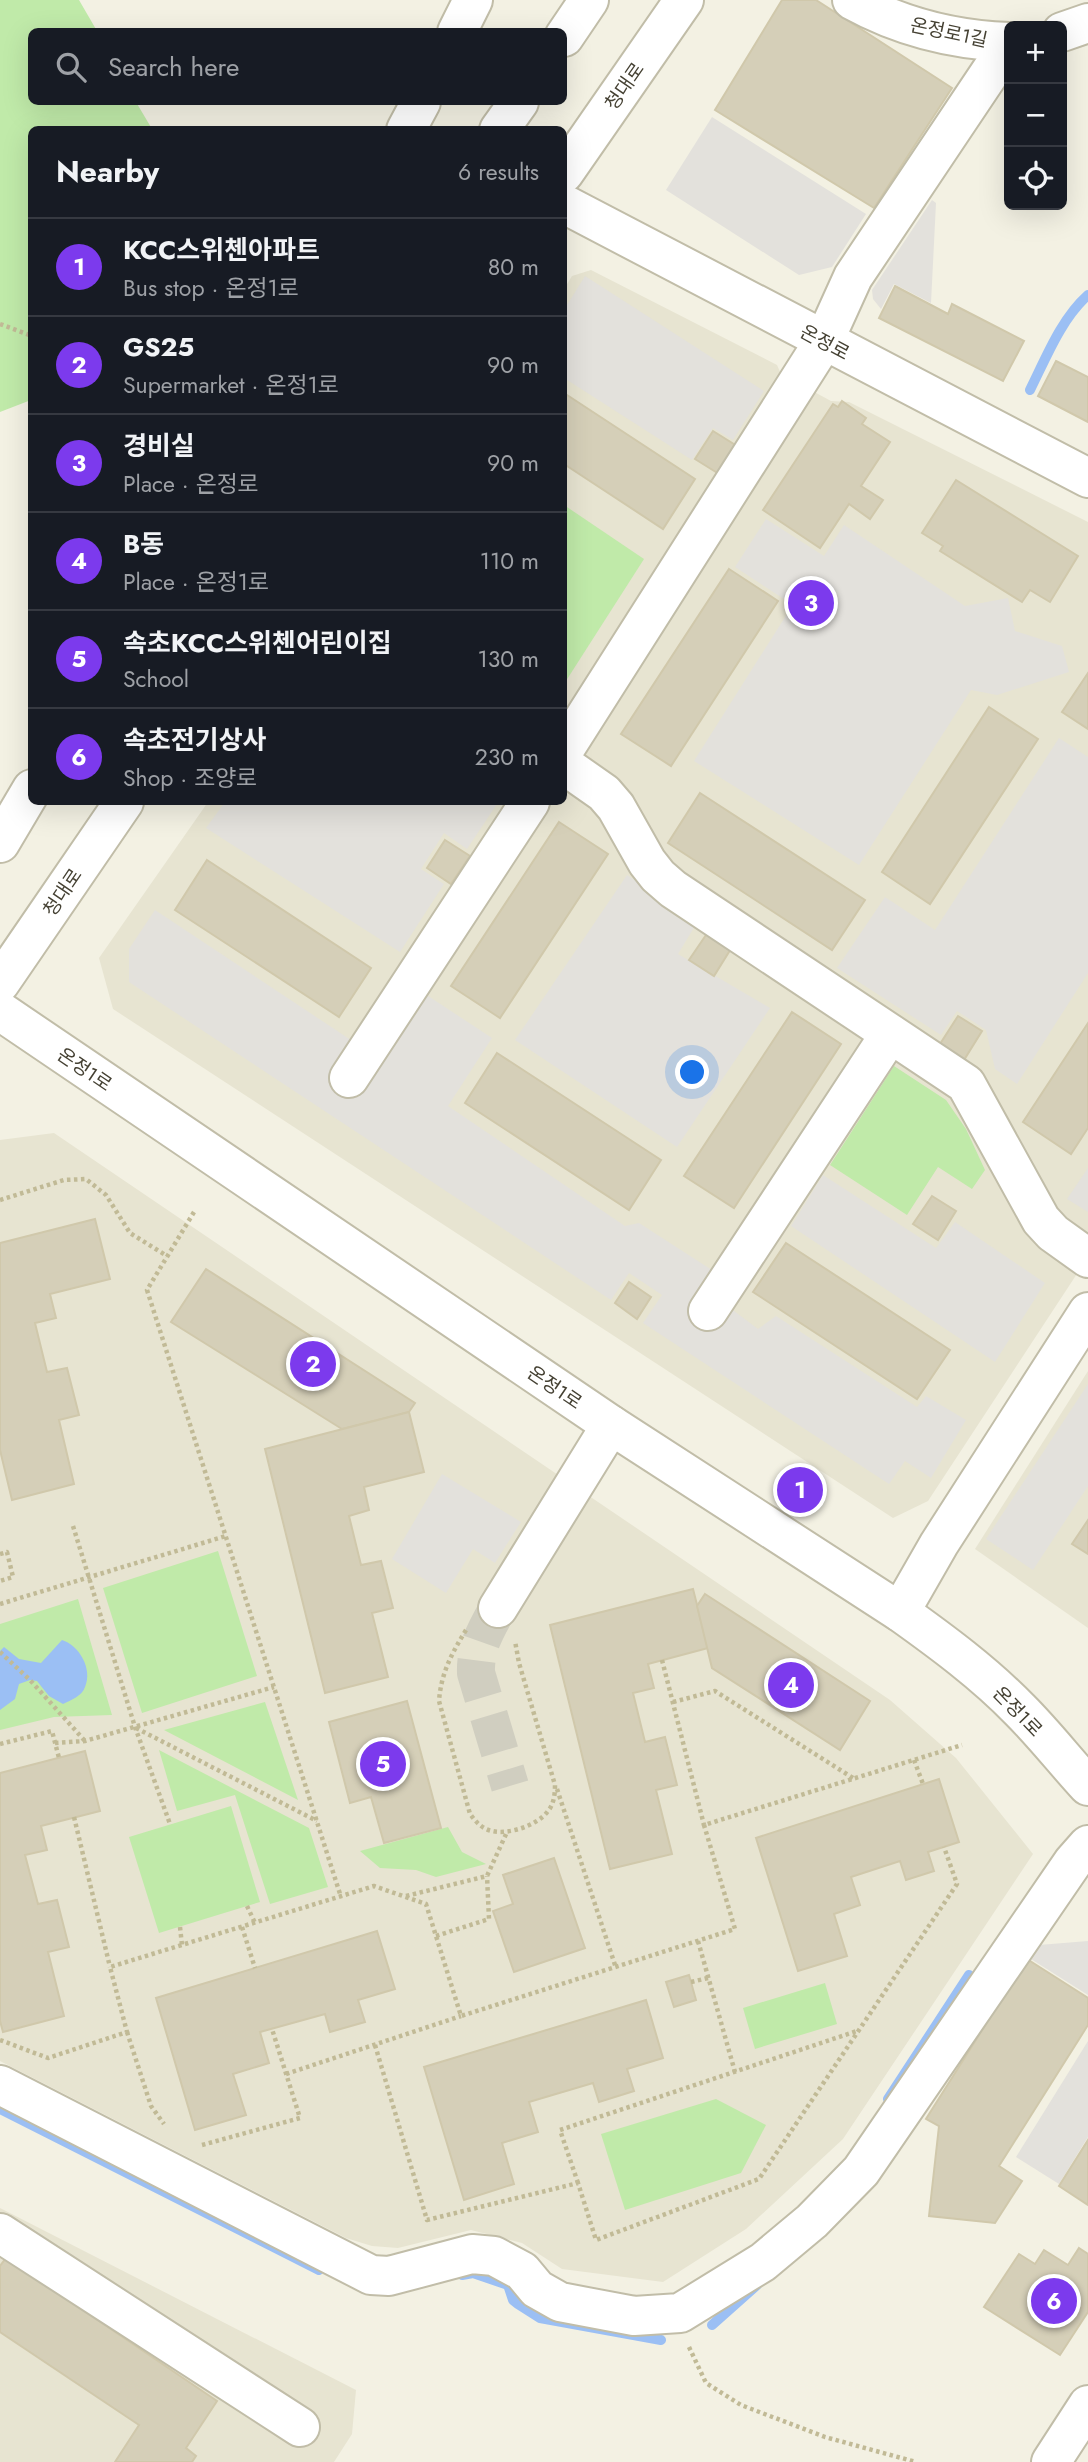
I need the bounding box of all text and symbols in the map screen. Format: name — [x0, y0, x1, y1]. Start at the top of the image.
street label: 온정로1길 — [908, 11, 990, 54]
map controls — [1004, 21, 1067, 210]
button: + — [1004, 21, 1067, 84]
search box — [28, 28, 567, 105]
icon: search — [52, 48, 90, 86]
text: Search here — [108, 48, 240, 86]
street label: 청대로 — [598, 57, 651, 116]
button: − — [1004, 84, 1067, 147]
button: locate — [1004, 147, 1067, 210]
text: Nearby — [56, 150, 159, 193]
text: 6 results — [458, 155, 539, 189]
text: KCC스위첸아파트 — [123, 231, 320, 269]
text: 1 — [73, 250, 85, 284]
text: 80 m — [488, 250, 539, 284]
text: Bus stop · 온정1로 — [123, 271, 299, 305]
street label: 온정로 — [795, 318, 854, 367]
text: GS25 — [123, 328, 194, 366]
text: 2 — [71, 348, 87, 382]
text: 90 m — [487, 348, 539, 382]
text: Supermarket · 온정1로 — [123, 368, 339, 402]
text: 경비실 — [123, 427, 195, 465]
text: 3 — [72, 446, 86, 480]
text: 90 m — [487, 446, 539, 480]
text: Place · 온정로 — [123, 467, 259, 501]
text: B동 — [123, 525, 164, 563]
text: 4 — [71, 544, 87, 578]
text: 110 m — [480, 544, 539, 578]
text: Place · 온정1로 — [123, 565, 269, 599]
pin: 3 — [788, 577, 834, 629]
text: 속초KCC스위첸어린이집 — [123, 624, 392, 662]
text: 5 — [72, 642, 86, 676]
text: 130 m — [477, 642, 539, 676]
text: School — [123, 662, 189, 696]
text: 속초전기상사 — [123, 721, 267, 759]
text: 6 — [71, 740, 87, 774]
text: 230 m — [475, 740, 539, 774]
text: Shop · 조양로 — [123, 761, 258, 795]
street label: 청대로 — [37, 863, 88, 922]
street label: 온정1로 — [52, 1041, 118, 1098]
your location — [675, 1055, 709, 1089]
pin: 2 — [290, 1338, 336, 1390]
street label: 온정1로 — [522, 1359, 588, 1416]
pin: 1 — [777, 1464, 823, 1516]
pin: 4 — [768, 1659, 814, 1711]
street label: 온정1로 — [987, 1680, 1049, 1743]
pin: 5 — [360, 1738, 406, 1790]
pin: 6 — [1031, 2275, 1077, 2327]

